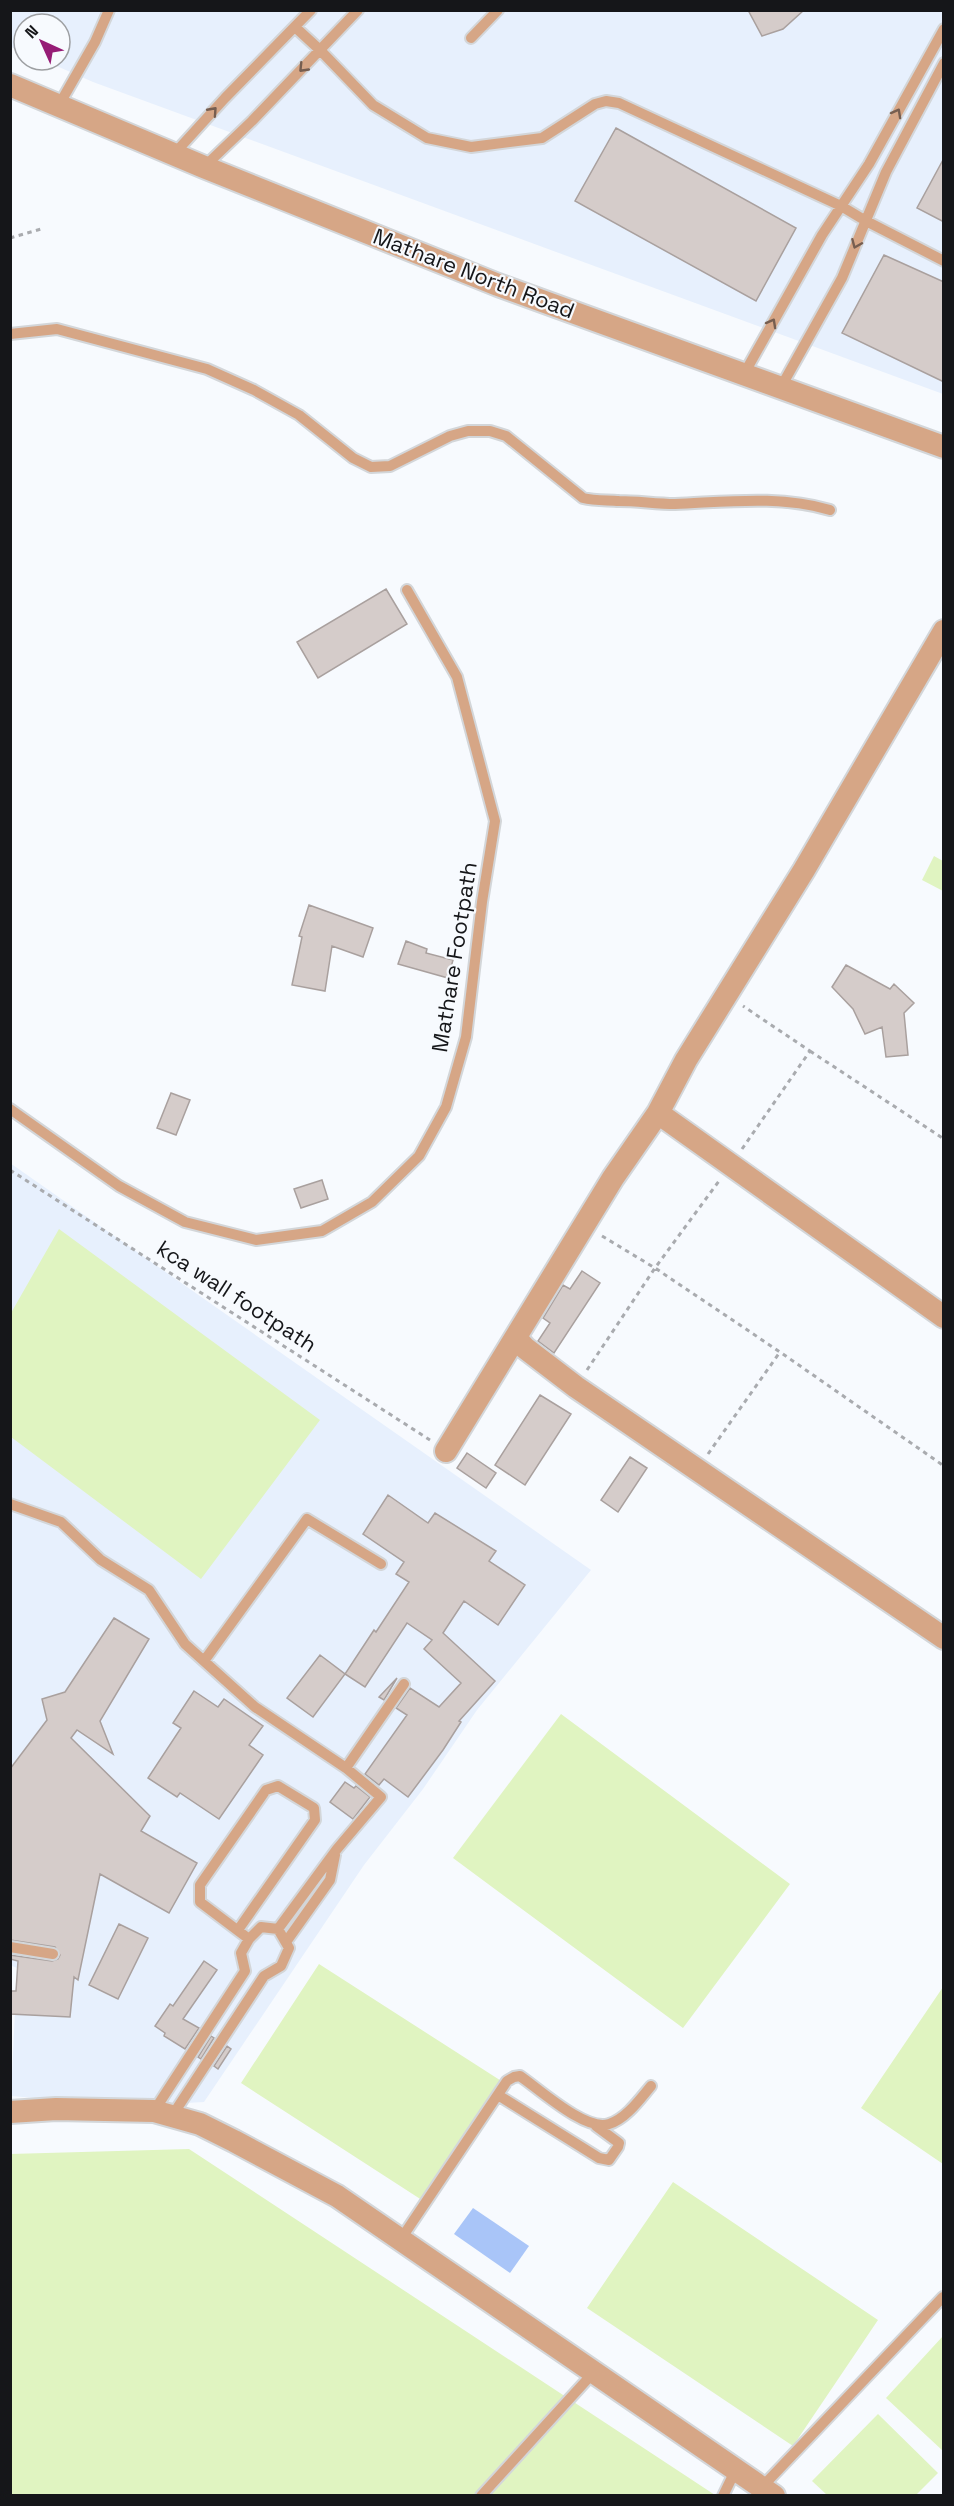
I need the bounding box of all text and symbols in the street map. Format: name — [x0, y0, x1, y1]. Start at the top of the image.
north arrow — [12, 12, 72, 72]
text: N — [21, 21, 43, 43]
one-way arrow — [299, 60, 310, 71]
one-way arrow — [206, 107, 217, 118]
one-way arrow — [890, 109, 901, 119]
street label: Mathare North Road — [369, 222, 579, 324]
one-way arrow — [851, 238, 863, 249]
one-way arrow — [765, 319, 776, 329]
street label: Mathare Footpath — [425, 860, 483, 1054]
street label: kca wall footpath — [152, 1234, 322, 1358]

